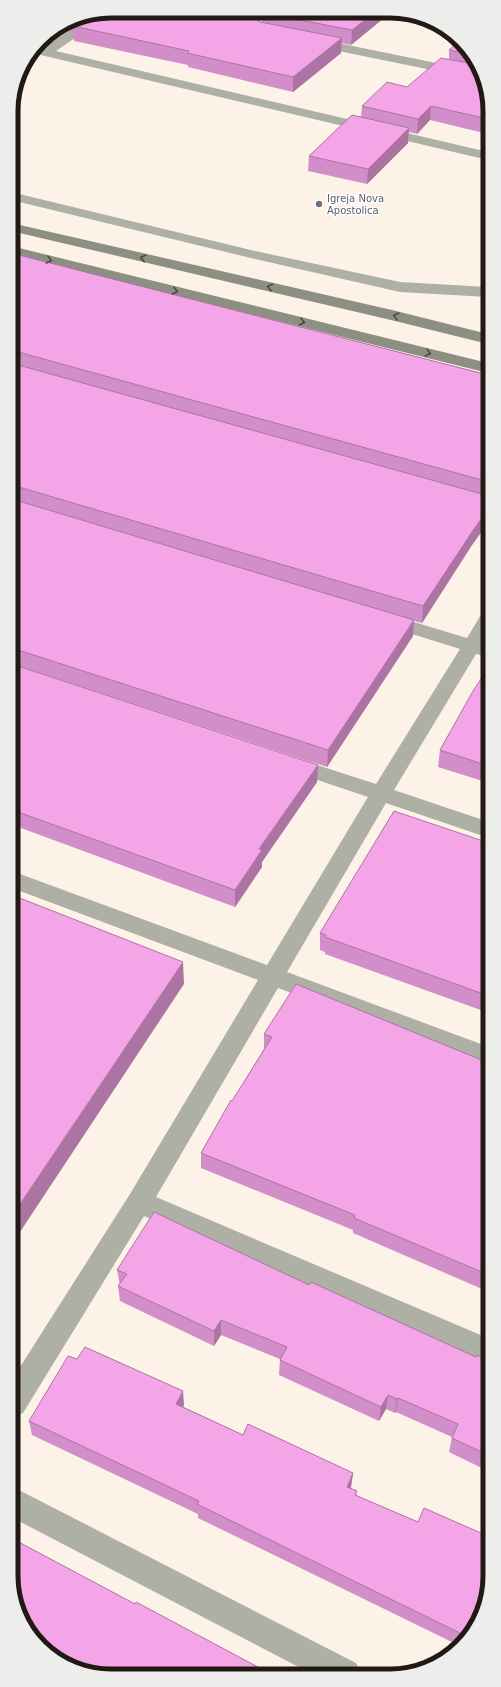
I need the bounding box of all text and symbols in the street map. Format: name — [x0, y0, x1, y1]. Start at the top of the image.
place label: Igreja Nova Apostolica — [327, 193, 384, 216]
marker: Igreja Nova Apostolica — [314, 199, 324, 209]
one-way arrow — [140, 254, 146, 262]
one-way arrow — [46, 255, 52, 263]
one-way arrow — [266, 283, 273, 291]
one-way arrow — [172, 286, 179, 295]
one-way arrow — [393, 312, 400, 321]
one-way arrow — [298, 317, 305, 326]
one-way arrow — [425, 349, 431, 357]

